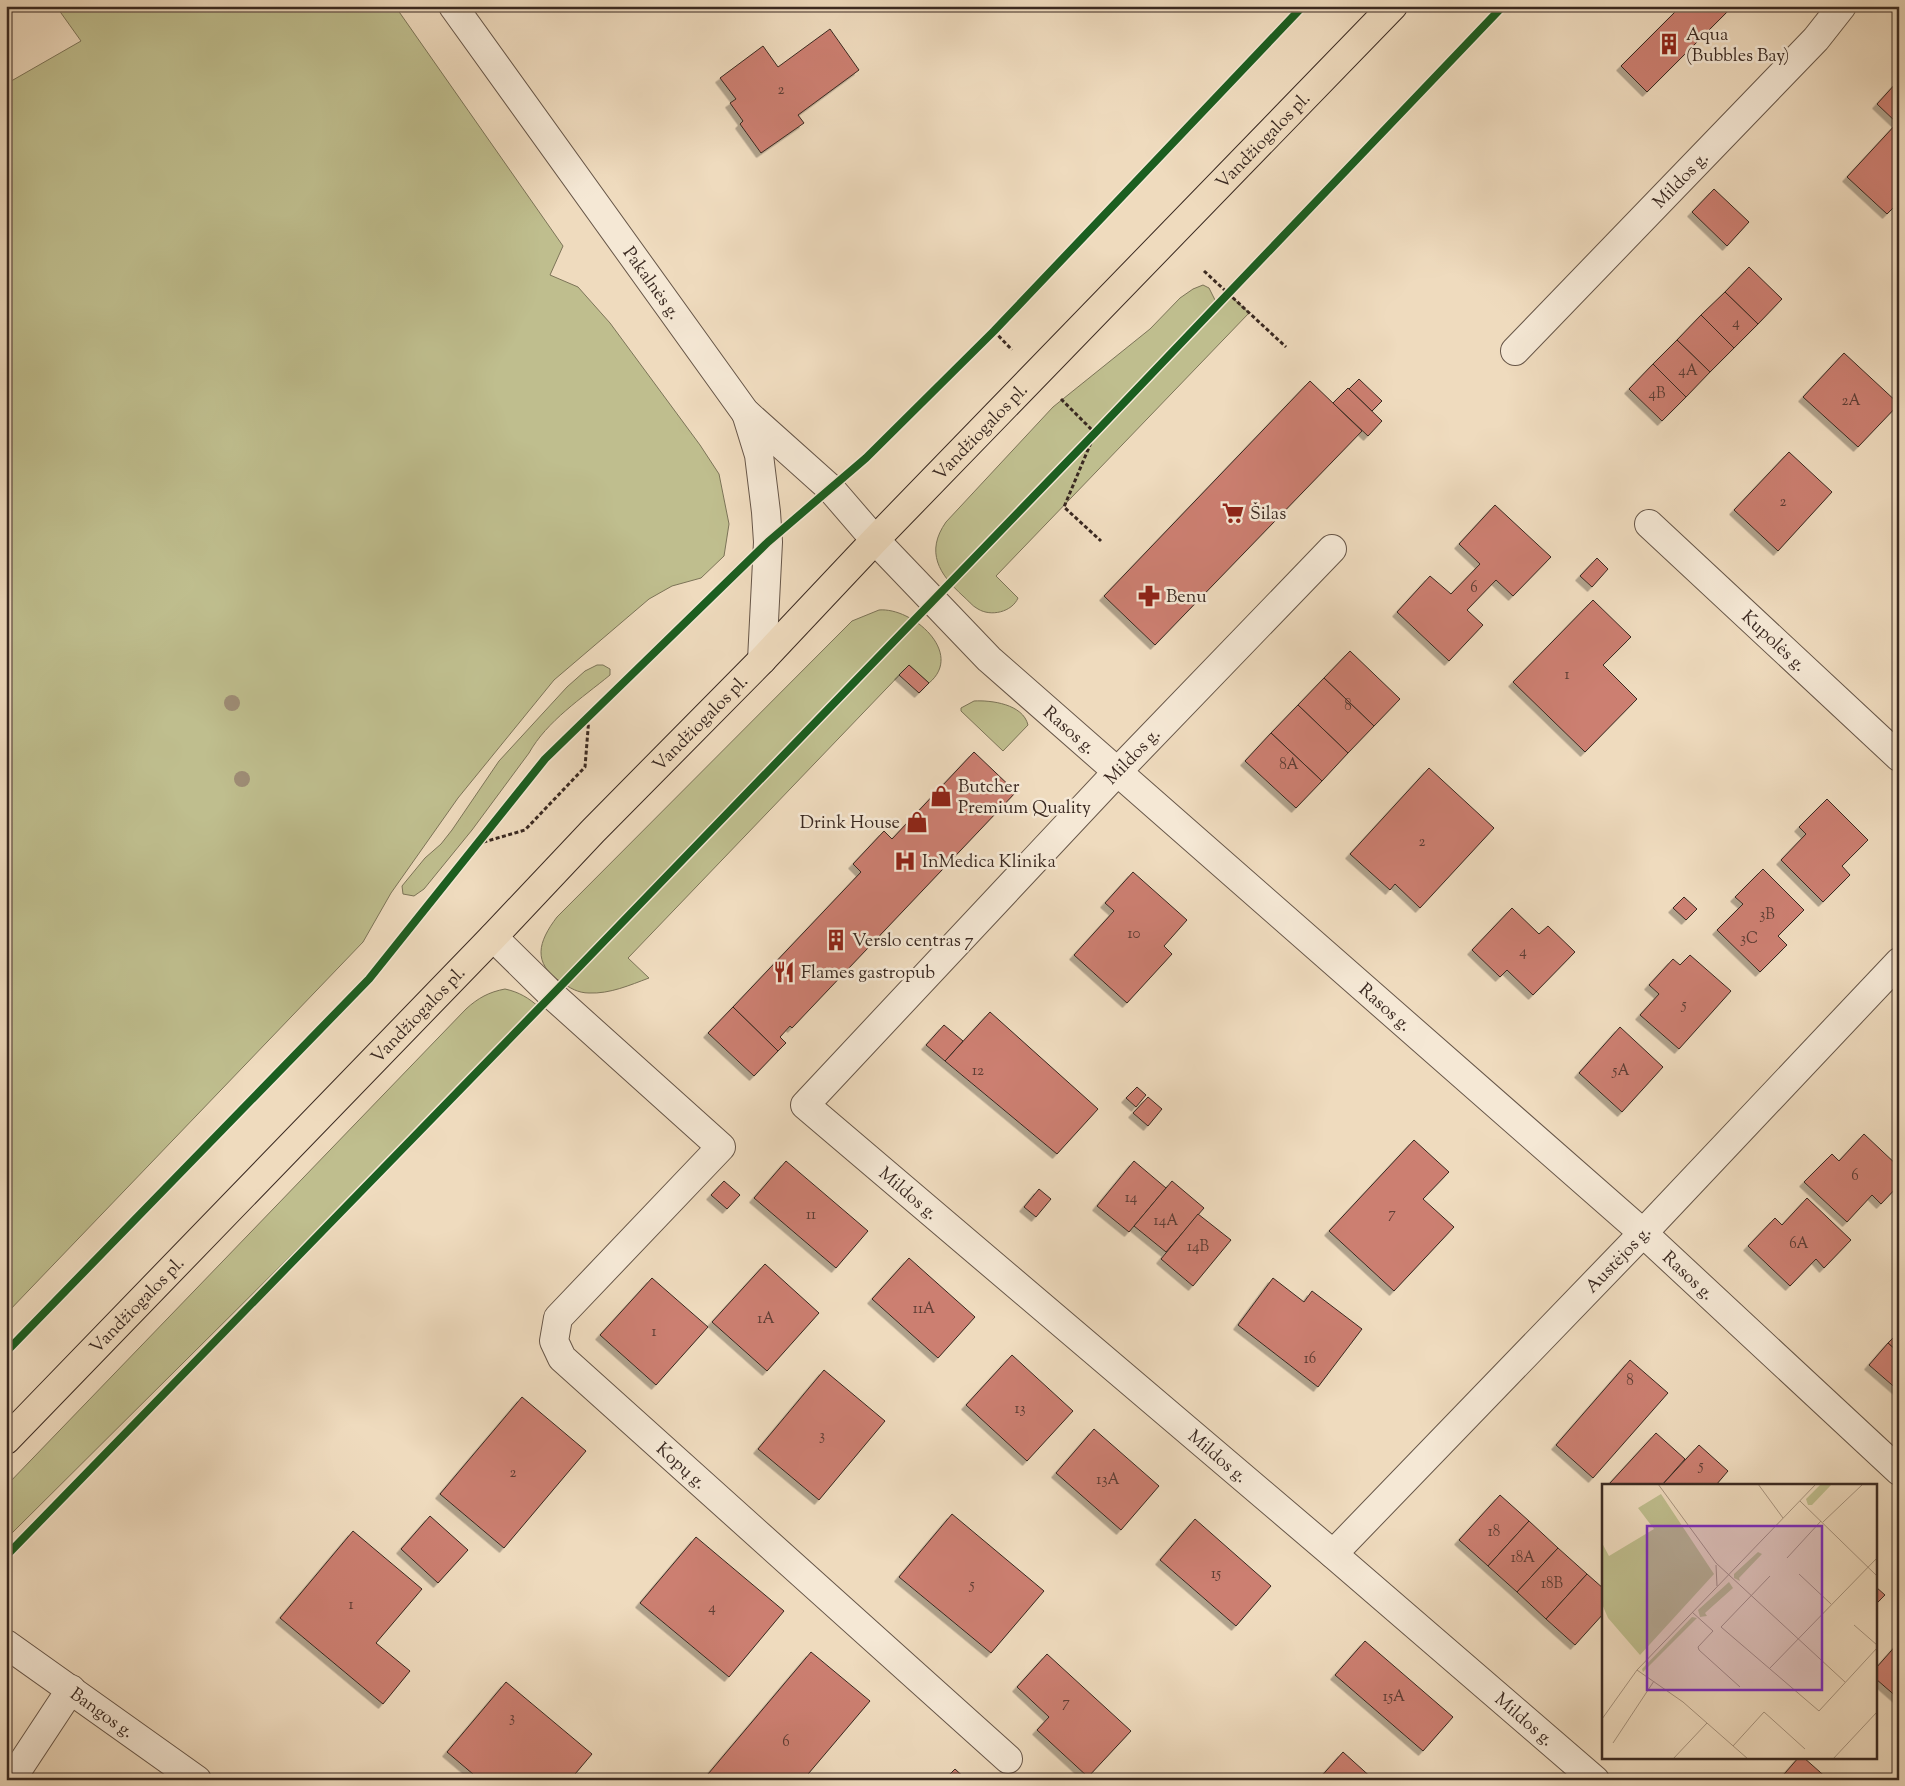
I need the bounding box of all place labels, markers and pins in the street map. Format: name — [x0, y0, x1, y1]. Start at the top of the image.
place label: Aqua (Bubbles Bay) — [1686, 23, 1789, 70]
building icon: Aqua (Bubbles Bay) — [1656, 31, 1682, 57]
supermarket icon: Šilas — [1220, 500, 1246, 526]
place label: Šilas — [1250, 502, 1286, 528]
pharmacy icon: Benu — [1136, 583, 1162, 609]
place label: Benu — [1166, 585, 1207, 611]
place label: Butcher Premium Quality — [958, 775, 1091, 822]
shop icon: Butcher Premium Quality — [928, 783, 954, 809]
shop icon: Drink House — [904, 809, 930, 835]
place label: Drink House — [800, 811, 900, 837]
hospital icon: InMedica Klinika — [892, 848, 918, 874]
place label: InMedica Klinika — [922, 850, 1056, 876]
building icon: Verslo centras 7 — [823, 927, 849, 953]
place label: Verslo centras 7 — [852, 929, 974, 955]
restaurant icon: Flames gastropub — [771, 959, 797, 985]
place label: Flames gastropub — [801, 961, 935, 987]

